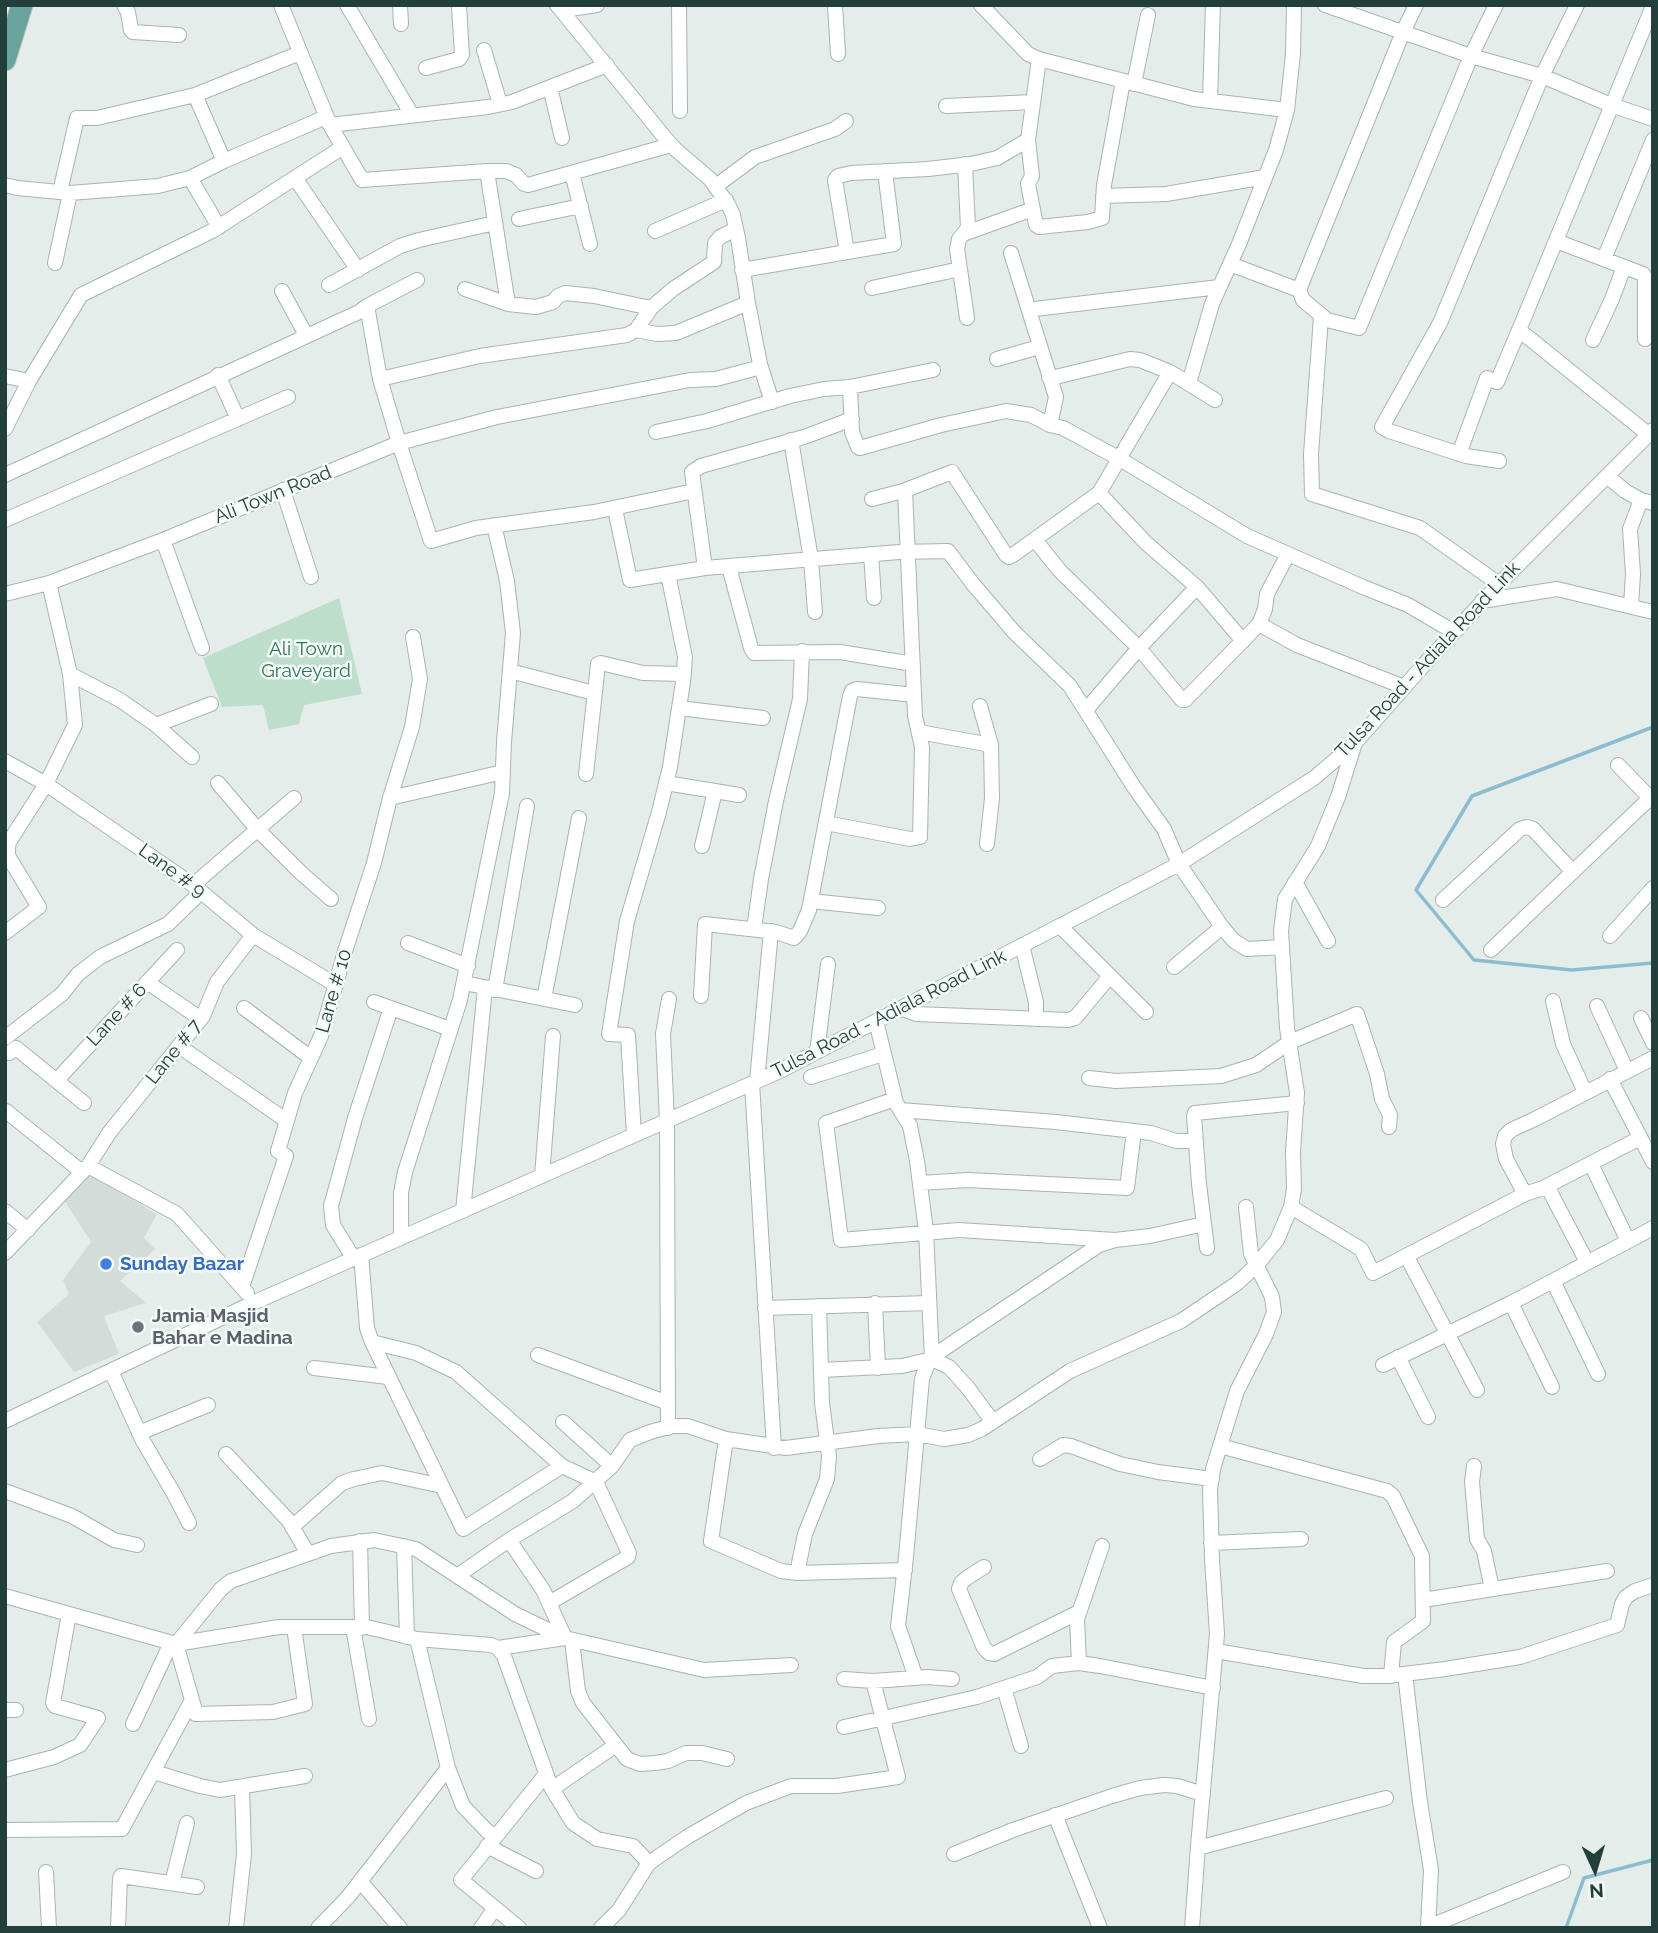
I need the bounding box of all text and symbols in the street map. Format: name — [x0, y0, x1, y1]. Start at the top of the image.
street label: Ali Town Road — [211, 461, 335, 529]
street label: Tulsa Road - Adiala Road Link — [1331, 557, 1525, 763]
park label: Ali Town Graveyard — [261, 638, 351, 682]
street label: Lane # 9 — [134, 839, 210, 903]
street label: Tulsa Road - Adiala Road Link — [768, 945, 1010, 1083]
street label: Lane # 10 — [311, 947, 357, 1035]
street label: Lane # 6 — [82, 979, 152, 1051]
street label: Lane # 7 — [141, 1015, 207, 1089]
place label: Sunday Bazar — [120, 1253, 244, 1275]
marker: Sunday Bazar — [98, 1256, 114, 1272]
place label: Jamia Masjid Bahar e Madina — [152, 1305, 293, 1349]
marker: Jamia Masjid Bahar e Madina — [130, 1319, 146, 1335]
north arrow — [1560, 1835, 1630, 1905]
text: N — [1588, 1879, 1604, 1902]

